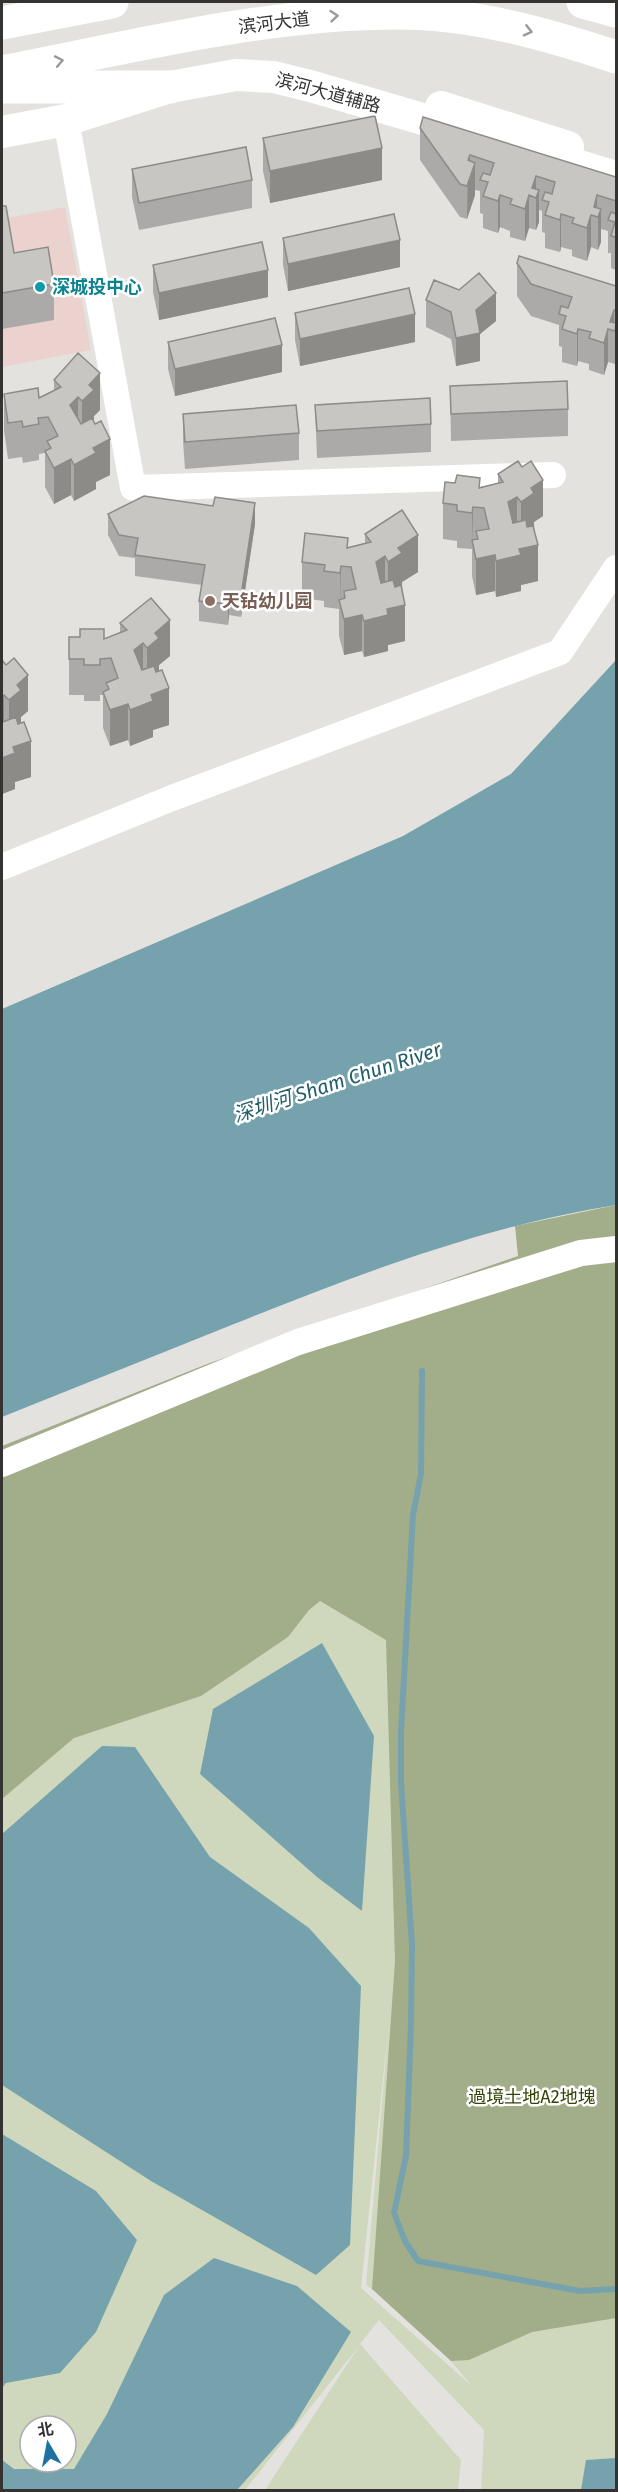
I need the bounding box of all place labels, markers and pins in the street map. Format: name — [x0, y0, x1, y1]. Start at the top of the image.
place label: 深城投中心 — [52, 276, 142, 298]
marker: 深城投中心 — [33, 280, 47, 294]
place label: 天钻幼儿园 — [222, 590, 312, 612]
marker: 天钻幼儿园 — [203, 594, 217, 608]

